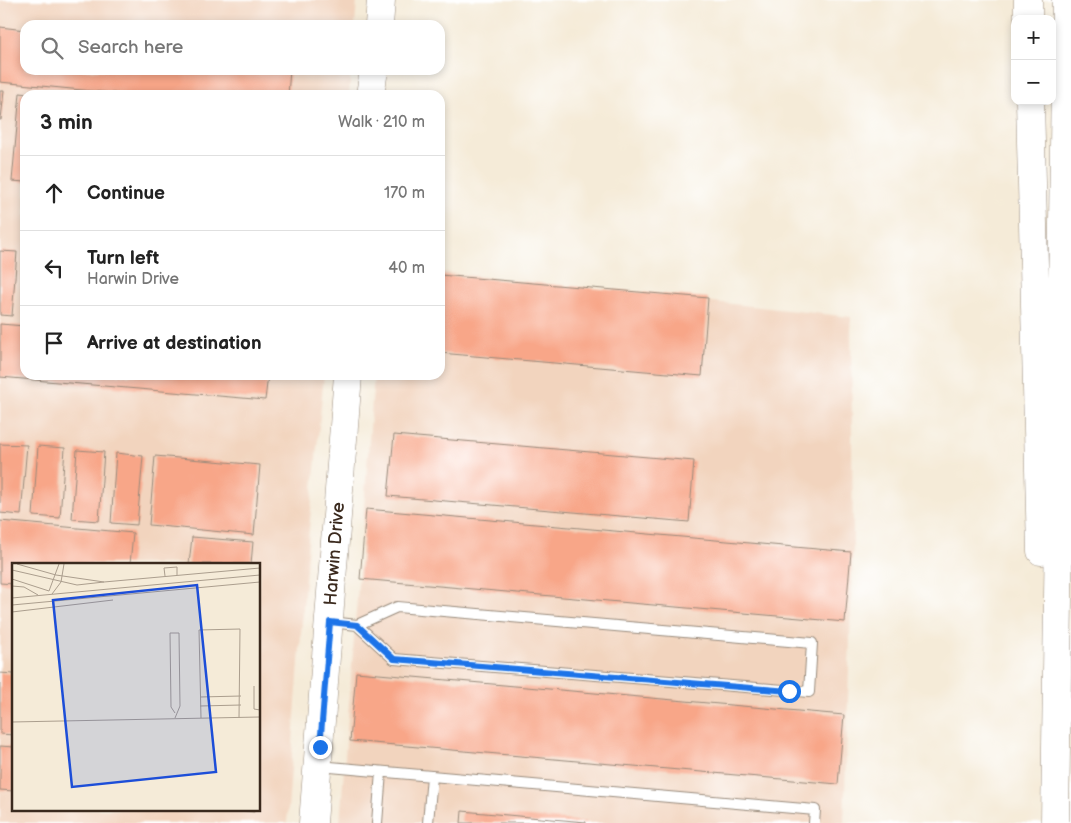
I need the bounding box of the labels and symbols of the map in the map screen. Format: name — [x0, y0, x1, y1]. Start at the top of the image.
street label: Harwin Drive — [320, 501, 349, 606]
inset map — [12, 563, 260, 810]
route start — [778, 680, 801, 703]
route end — [309, 736, 332, 759]

